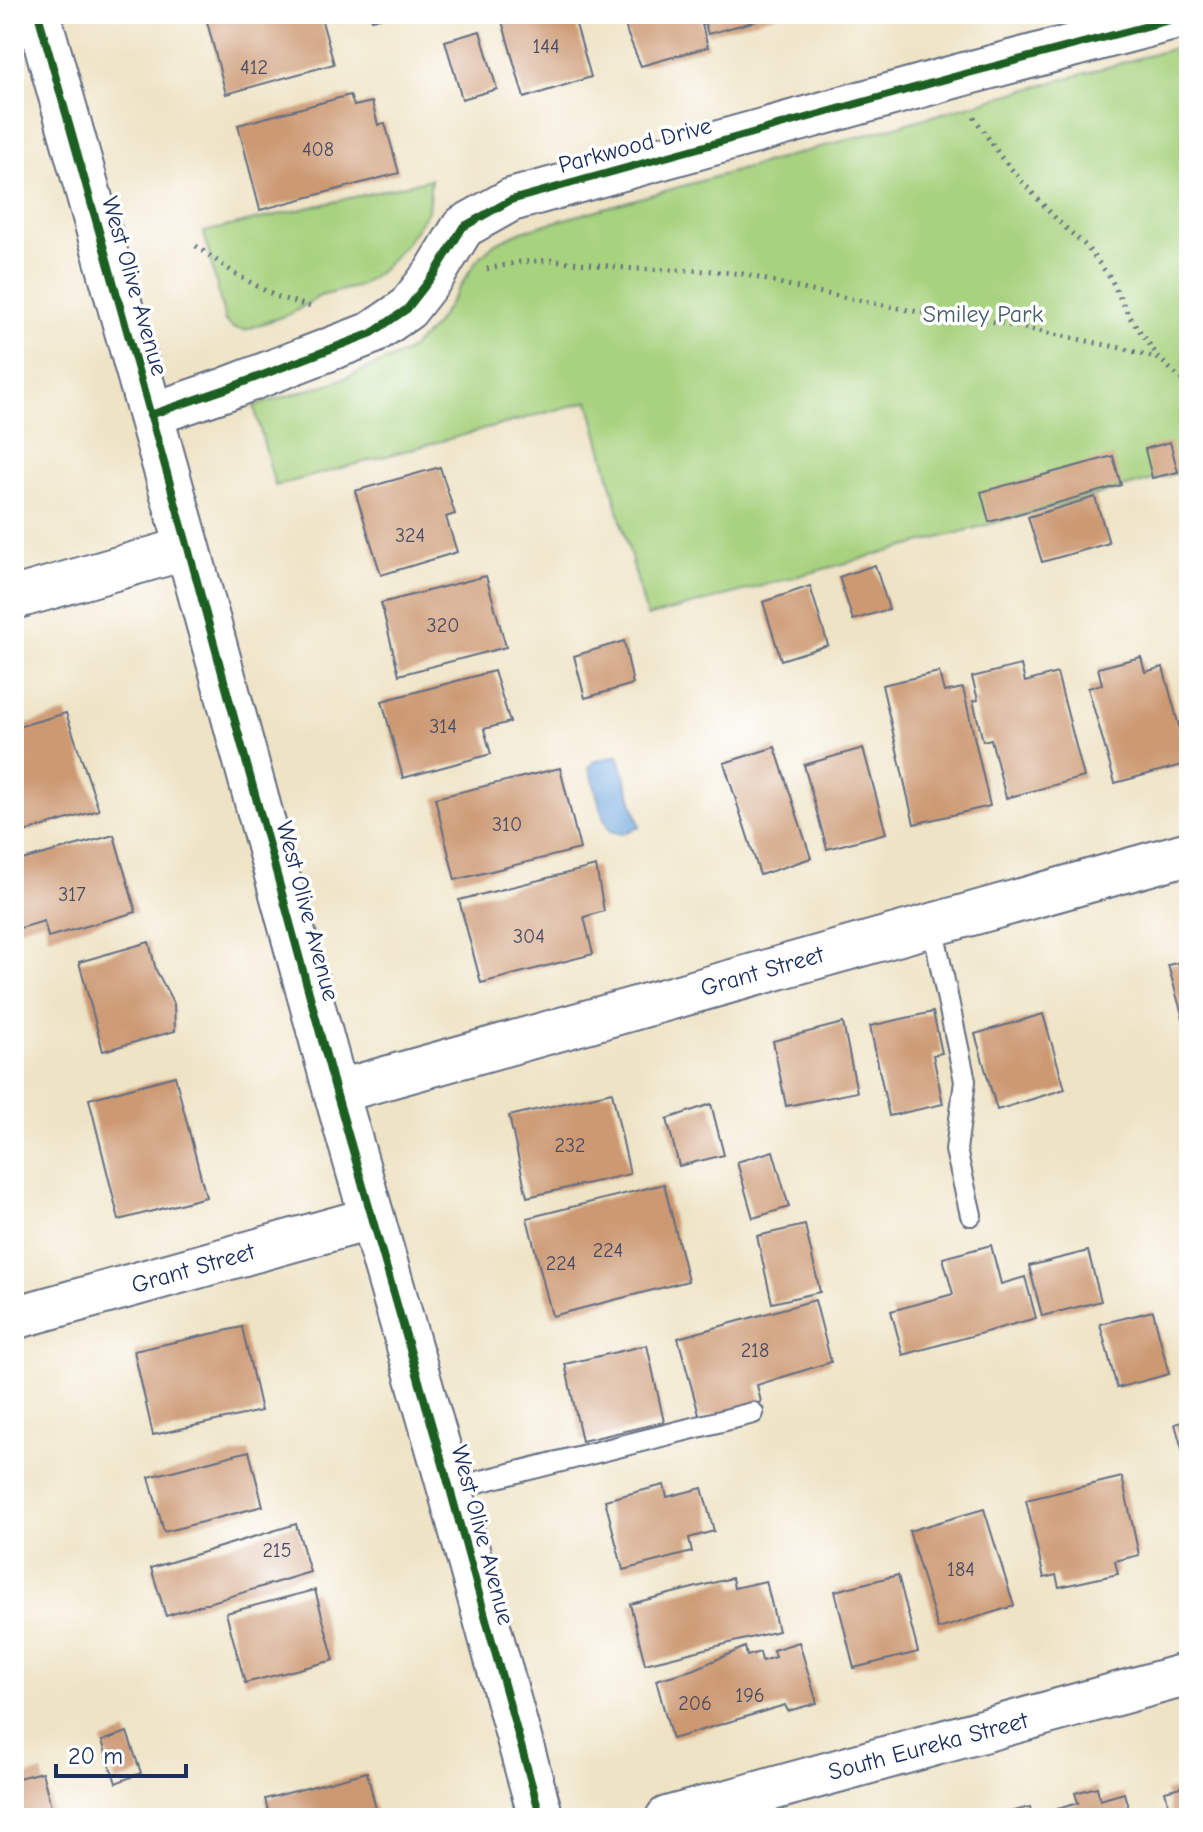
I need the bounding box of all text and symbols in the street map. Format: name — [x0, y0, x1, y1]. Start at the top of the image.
house number: 144 — [532, 35, 560, 58]
house number: 412 — [240, 56, 268, 79]
street label: Parkwood Drive — [555, 111, 715, 179]
house number: 408 — [302, 138, 334, 161]
street label: West Olive Avenue — [96, 193, 174, 379]
park label: Smiley Park — [923, 300, 1044, 328]
house number: 324 — [395, 524, 425, 547]
house number: 320 — [427, 614, 459, 637]
house number: 314 — [429, 715, 457, 738]
house number: 310 — [492, 813, 522, 836]
street label: West Olive Avenue — [271, 818, 345, 1004]
house number: 317 — [58, 883, 86, 906]
house number: 304 — [513, 925, 545, 948]
street label: Grant Street — [697, 940, 828, 1002]
house number: 232 — [554, 1134, 586, 1157]
street label: Grant Street — [128, 1237, 259, 1299]
house number: 224 — [593, 1239, 623, 1262]
house number: 224 — [546, 1252, 576, 1275]
house number: 218 — [741, 1339, 769, 1362]
street label: West Olive Avenue — [446, 1442, 520, 1628]
house number: 215 — [262, 1539, 292, 1562]
house number: 184 — [947, 1558, 975, 1581]
house number: 196 — [735, 1684, 765, 1707]
house number: 206 — [678, 1692, 712, 1715]
street label: South Eureka Street — [825, 1706, 1032, 1786]
scale bar — [56, 1728, 186, 1778]
text: 20 m — [68, 1742, 123, 1770]

